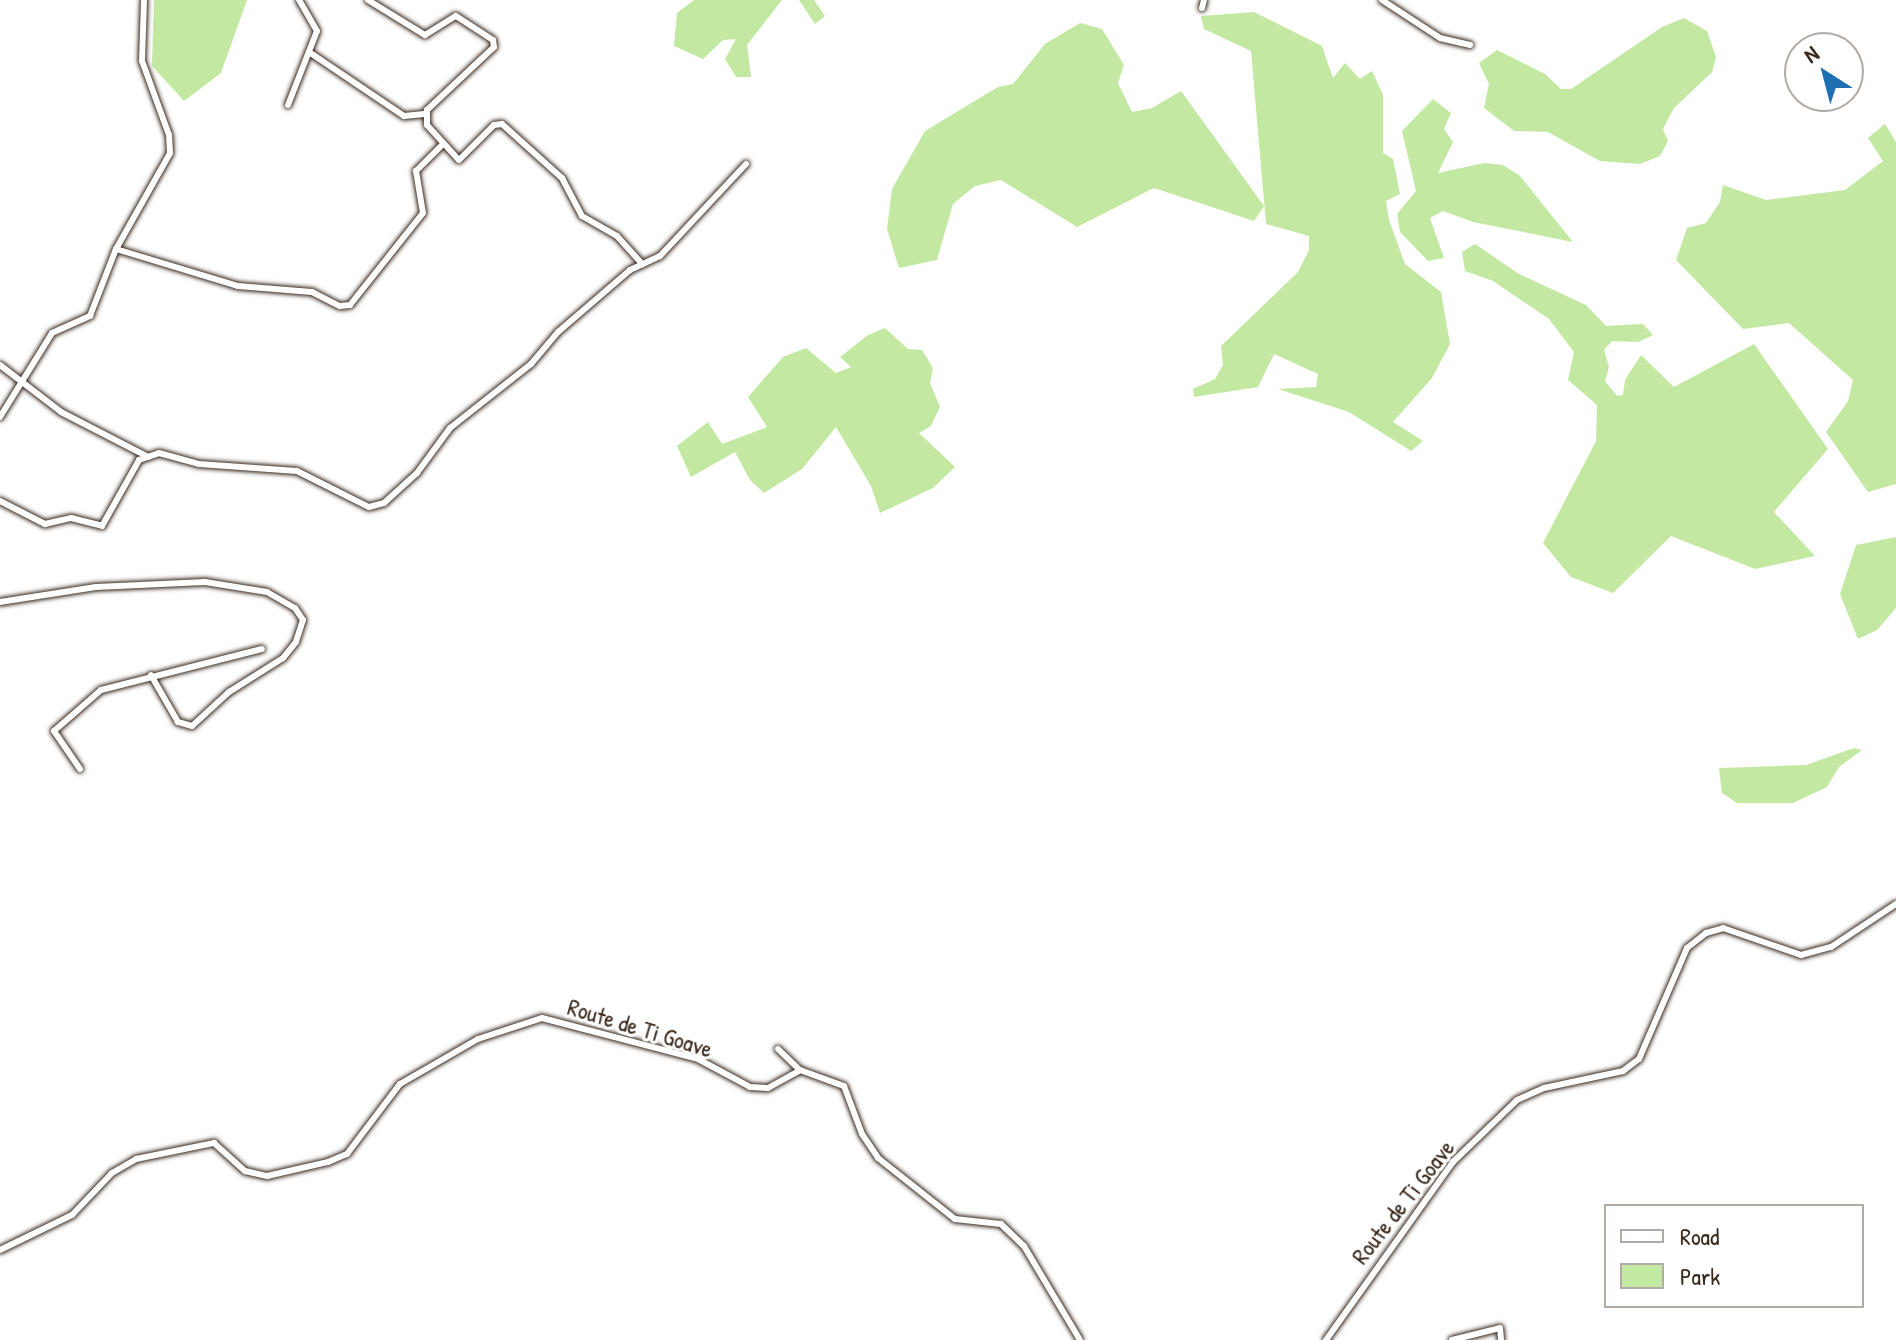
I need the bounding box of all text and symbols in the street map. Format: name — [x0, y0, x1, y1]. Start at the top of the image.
north arrow — [1784, 32, 1864, 112]
text: N — [1798, 39, 1825, 70]
street label: Route de Ti Goave — [564, 992, 716, 1064]
street label: Route de Ti Goave — [1346, 1134, 1460, 1270]
legend — [1604, 1204, 1864, 1308]
text: Road — [1680, 1220, 1719, 1252]
text: Park — [1680, 1260, 1720, 1292]

